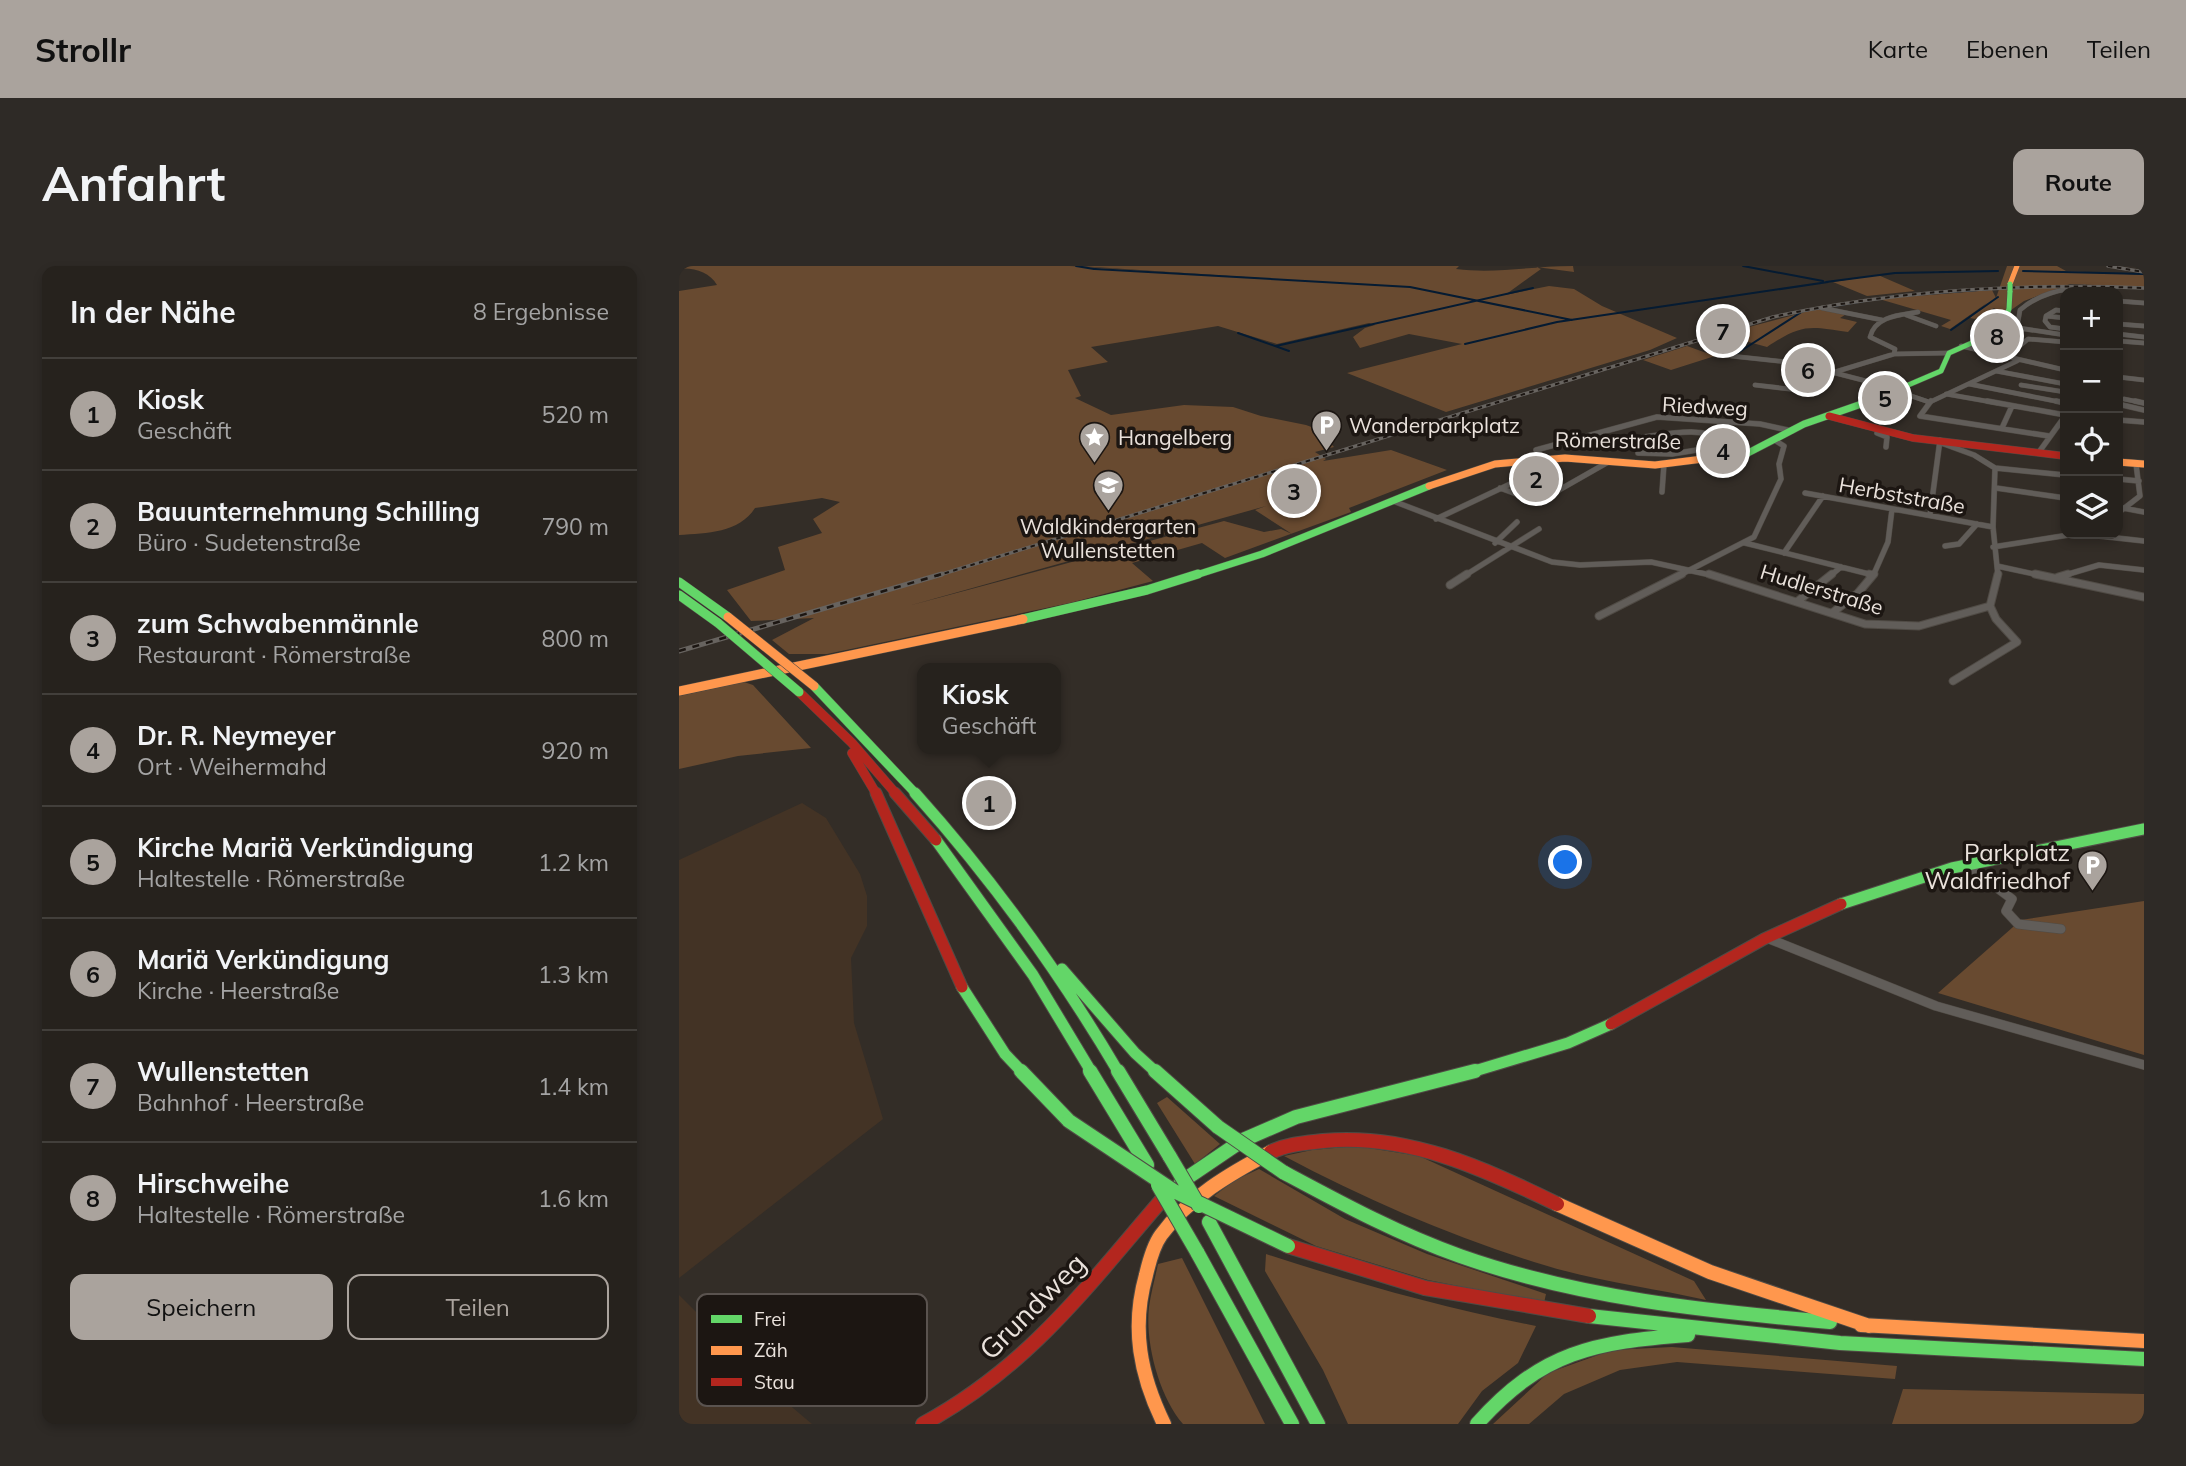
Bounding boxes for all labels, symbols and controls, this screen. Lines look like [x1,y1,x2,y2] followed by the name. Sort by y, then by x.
[35,29,131,70] text: Strollr
[1868,34,1928,64] text: Karte
[1966,34,2049,64] text: Ebenen
[2087,34,2151,64] text: Teilen
[2013,149,2144,215] button: Route
[42,152,225,213] text: Anfahrt
[2060,287,2123,539] map controls
[2060,287,2123,350] button: +
[70,293,236,331] text: In der Nähe
[473,297,609,326] text: 8 Ergebnisse
[1700,305,1746,357] pin: 7
[1974,310,2020,362] pin: 8
[1785,344,1831,396] pin: 6
[2060,350,2123,413] button: −
[1862,372,1908,424] pin: 5
[137,383,204,416] text: Kiosk
[1662,391,1748,421] street label: Riedweg
[86,400,100,429] text: 1
[541,400,609,429] text: 520 m
[1309,408,1343,452] parking icon: Wanderparkplatz
[1349,412,1520,438] place label: Wanderparkplatz
[2060,413,2123,476] button: locate
[137,416,232,445] text: Geschäft
[1078,420,1112,464] place icon: Hangelberg
[1118,424,1232,450] place label: Hangelberg
[1700,425,1746,477] pin: 4
[1555,426,1681,454] street label: Römerstraße
[1513,453,1559,505] pin: 2
[1271,465,1317,517] pin: 3
[1091,469,1125,513] school or university icon: Waldkindergarten Wullenstetten
[1837,471,1967,519] street label: Herbststraße
[2060,476,2123,539] button: layers
[137,495,480,528] text: Bauunternehmung Schilling
[86,512,100,541] text: 2
[541,512,609,541] text: 790 m
[1020,513,1196,563] place label: Waldkindergarten Wullenstetten
[137,528,361,557] text: Büro · Sudetenstraße
[1757,558,1887,620] street label: Hudlerstraße
[137,607,419,640] text: zum Schwabenmännle
[86,624,100,653] text: 3
[541,624,609,653] text: 800 m
[137,640,411,669] text: Restaurant · Römerstraße
[917,663,1061,754] popup
[942,678,1009,711] text: Kiosk
[942,711,1036,740] text: Geschäft
[137,719,335,752] text: Dr. R. Neymeyer
[86,736,100,765] text: 4
[541,736,609,765] text: 920 m
[137,752,327,781] text: Ort · Weihermahd
[966,777,1012,829] pin: 1
[137,831,474,864] text: Kirche Mariä Verkündigung
[1924,837,2071,895] place label: Parkplatz Waldfriedhof
[1548,845,1582,879] your location
[86,848,100,877] text: 5
[538,848,609,877] text: 1.2 km
[2076,849,2110,893] parking icon: Parkplatz Waldfriedhof
[137,864,405,893] text: Haltestelle · Römerstraße
[137,943,390,976] text: Mariä Verkündigung
[86,960,100,989] text: 6
[538,960,609,989] text: 1.3 km
[137,976,339,1005] text: Kirche · Heerstraße
[137,1055,309,1088] text: Wullenstetten
[86,1072,100,1101] text: 7
[538,1072,609,1101] text: 1.4 km
[137,1088,364,1117] text: Bahnhof · Heerstraße
[137,1167,289,1200] text: Hirschweihe
[86,1184,100,1213] text: 8
[538,1184,609,1213] text: 1.6 km
[137,1200,405,1229] text: Haltestelle · Römerstraße
[971,1245,1093,1367] street label: Grundweg
[70,1274,333,1340] button: Speichern
[347,1274,609,1340] button: Teilen
[697,1294,927,1406] legend
[754,1307,786,1331] text: Frei
[754,1338,788,1362] text: Zäh
[754,1370,795,1394] text: Stau

